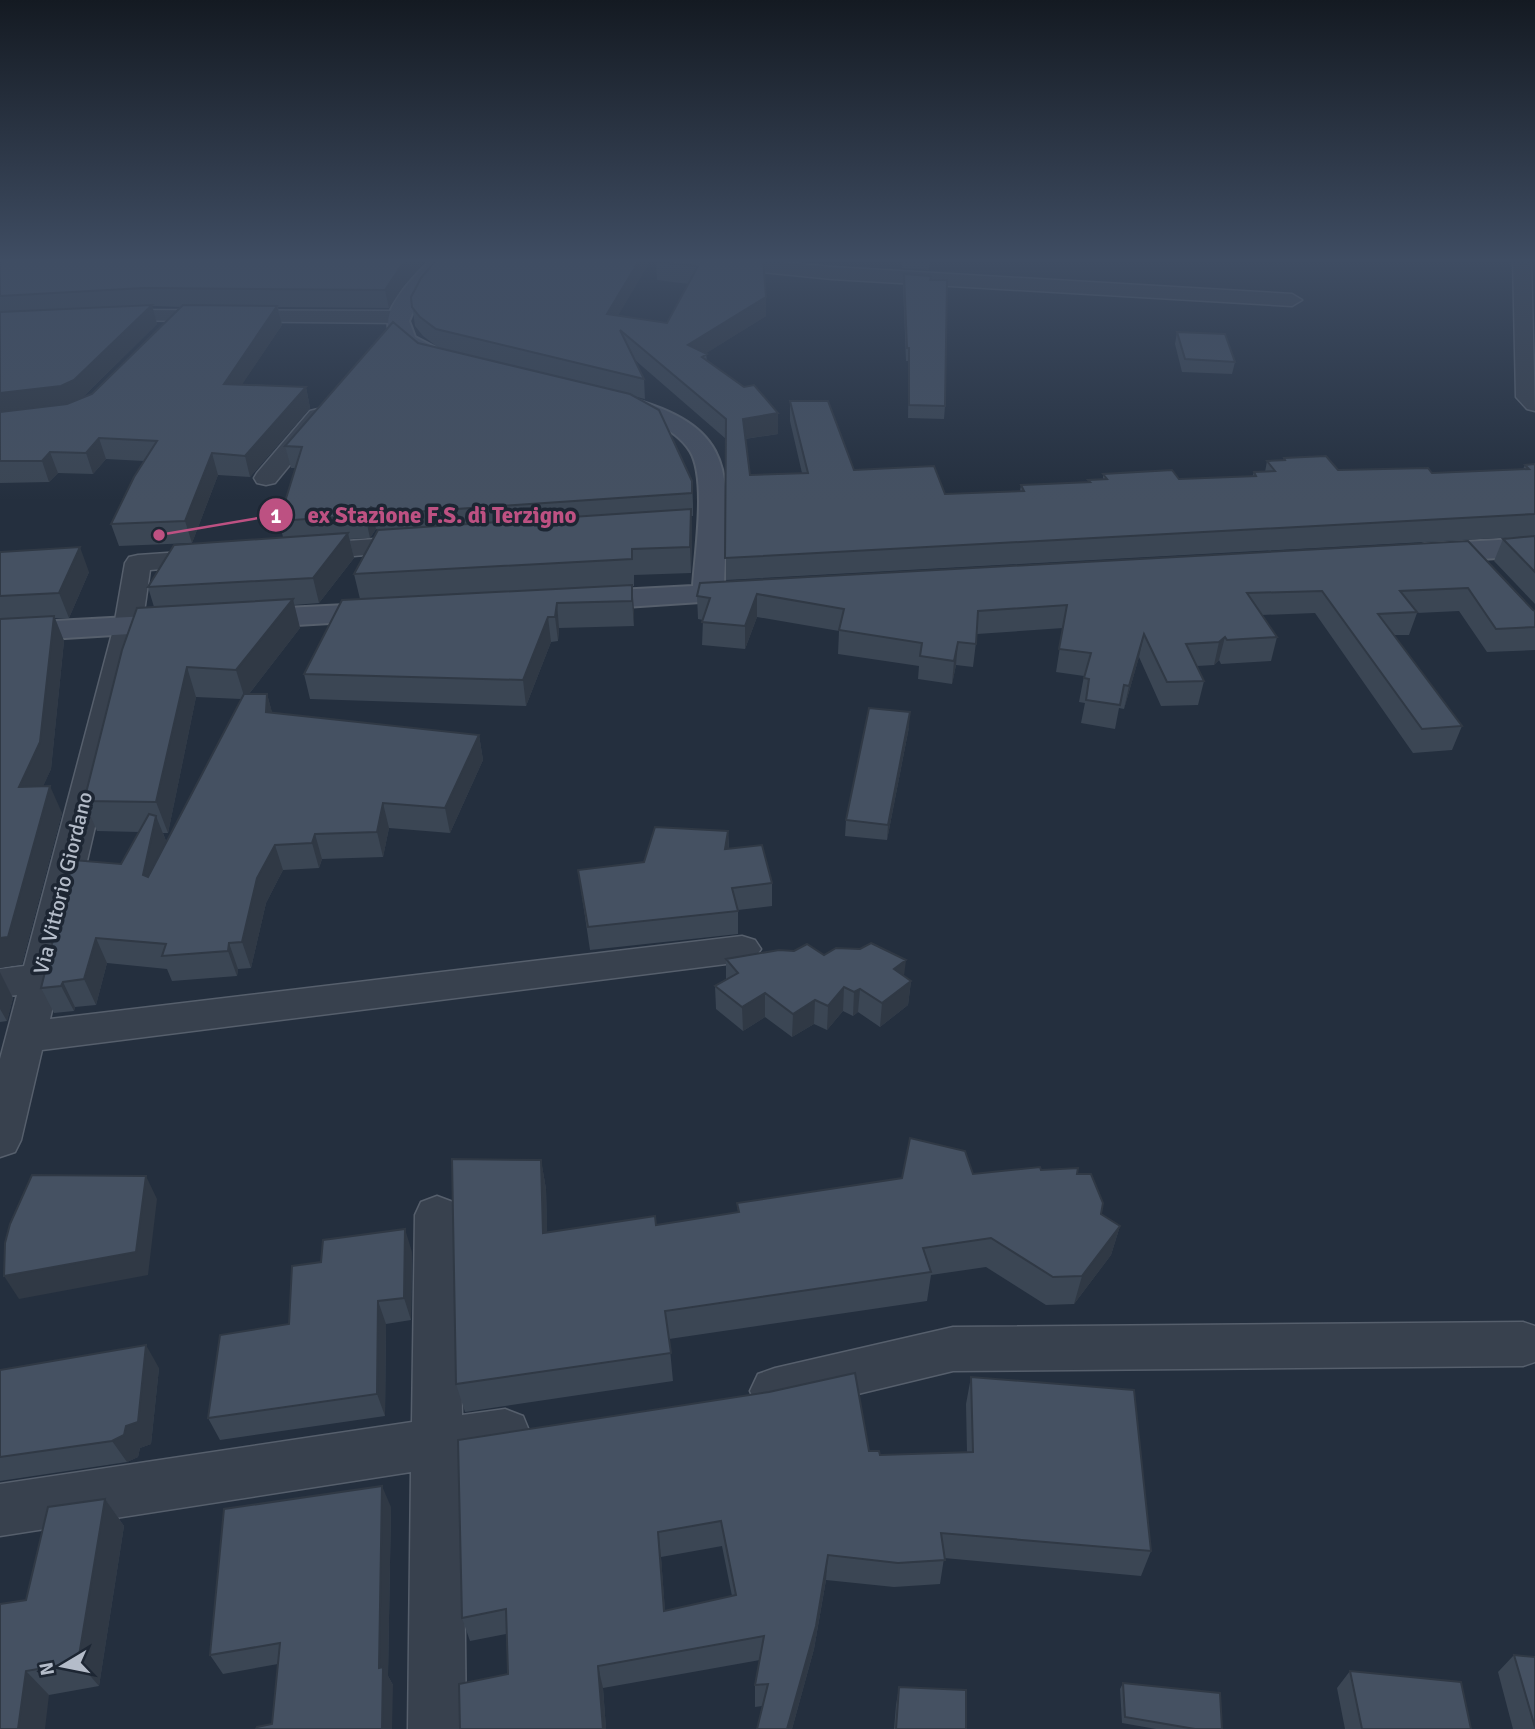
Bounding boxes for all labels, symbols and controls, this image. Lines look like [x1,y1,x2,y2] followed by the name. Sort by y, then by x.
[259,493,591,537] callout: ex Stazione F.S. di Terzigno
[307,501,577,530] text: ex Stazione F.S. di Terzigno
[270,503,282,529] text: 1
[28,789,98,977] street label: Via Vittorio Giordano
[28,1631,98,1701] north arrow
[34,1660,60,1677] text: N

